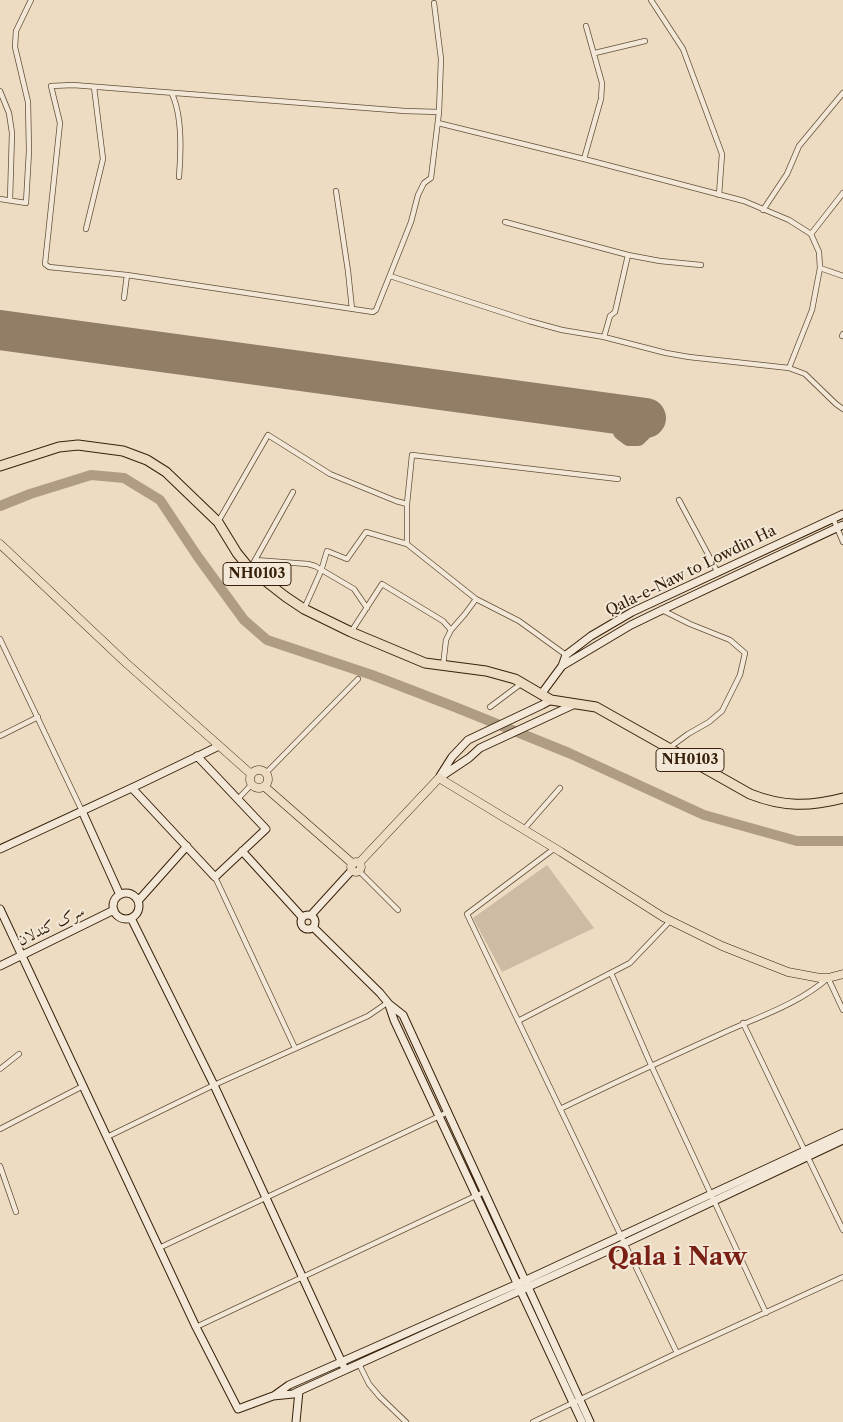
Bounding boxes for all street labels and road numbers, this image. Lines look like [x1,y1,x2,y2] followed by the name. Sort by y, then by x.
[603,522,779,620] street label: Qala-e-Naw to Lowdin Ha
[223,562,291,586] road number: NH0103
[656,748,724,772] road number: NH0103
[15,902,87,950] street label: سرک کندلان

